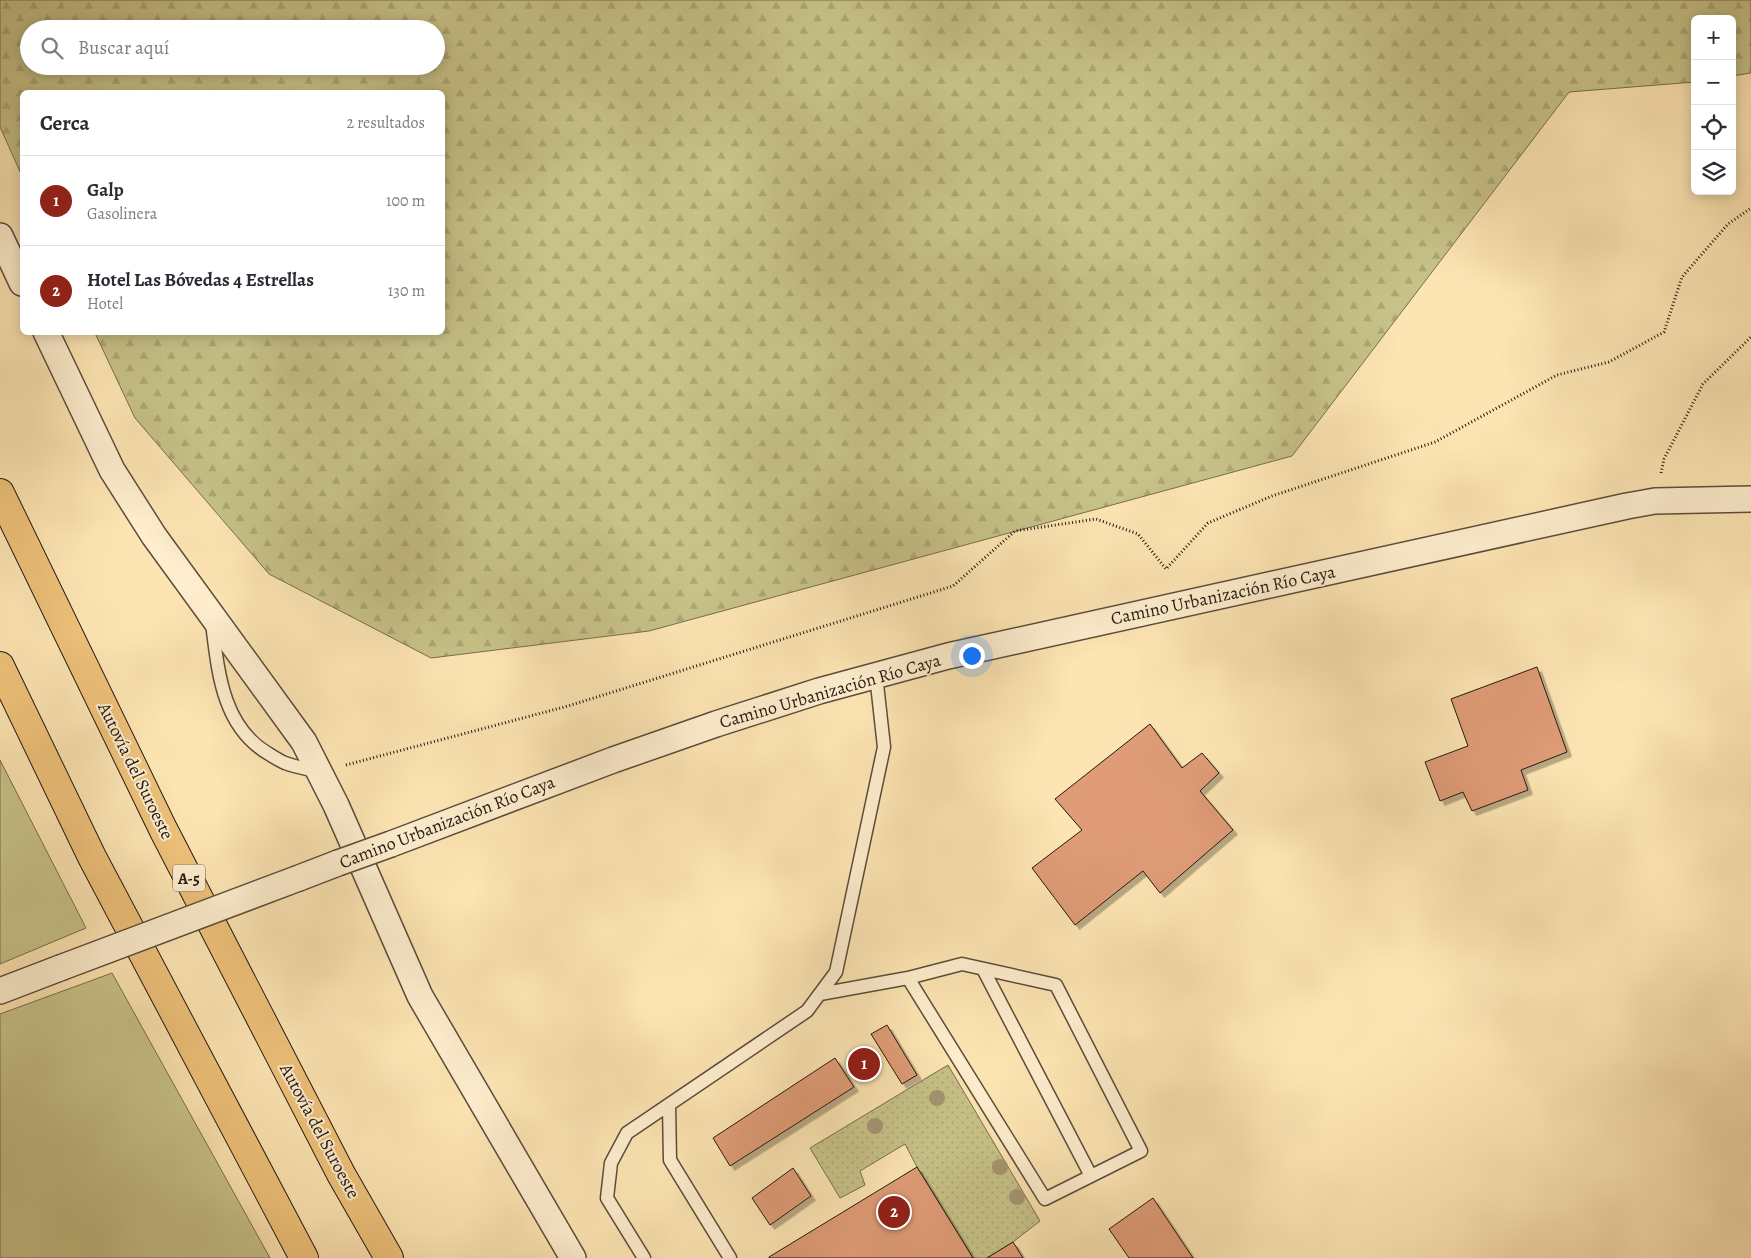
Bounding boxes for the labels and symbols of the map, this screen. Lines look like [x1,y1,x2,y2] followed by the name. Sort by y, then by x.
[1109,559,1338,631] street label: Camino Urbanización Río Caya
[959,643,985,669] your location
[717,648,944,734] street label: Camino Urbanización Río Caya
[92,698,180,843] street label: Autovía del Suroeste
[336,770,559,874] street label: Camino Urbanización Río Caya
[173,864,205,891] road number: A-5
[848,1045,880,1083] pin: 1
[274,1058,366,1203] street label: Autovía del Suroeste
[878,1193,910,1231] pin: 2

